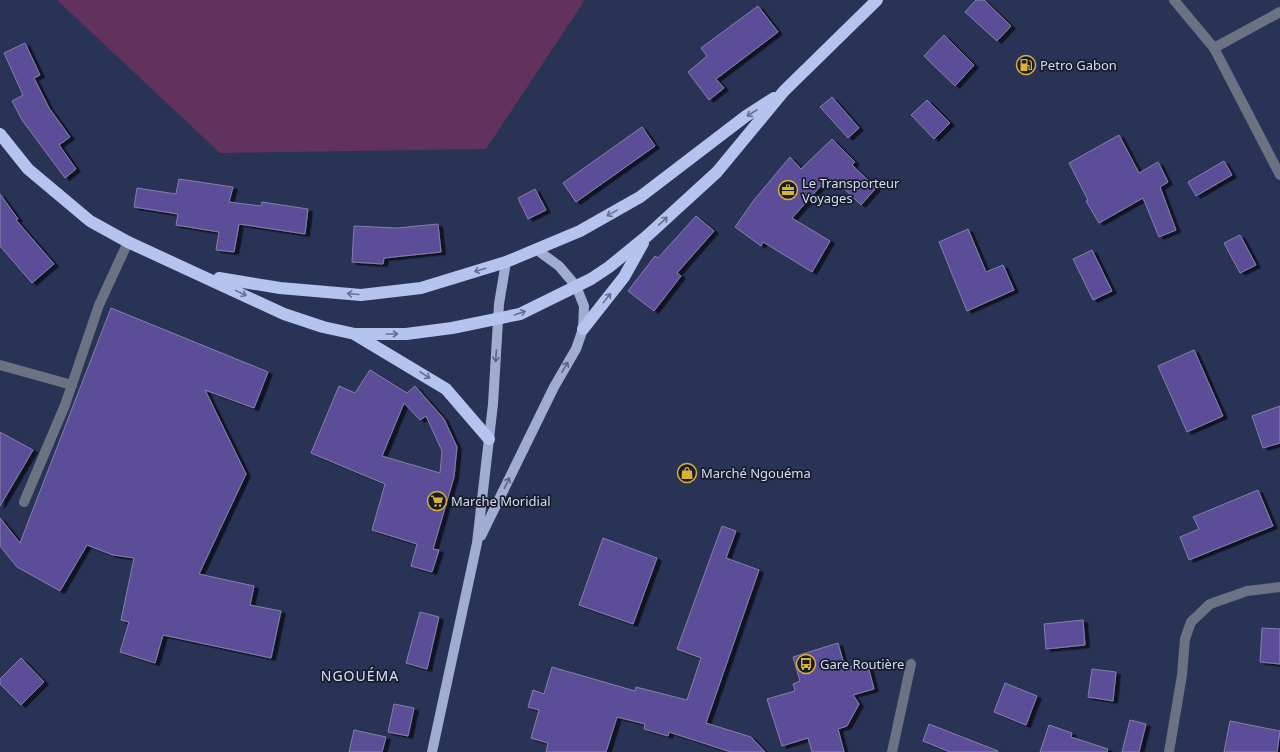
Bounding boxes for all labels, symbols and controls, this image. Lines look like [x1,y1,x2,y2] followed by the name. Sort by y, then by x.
[1015,54,1037,76] fuel station icon: Petro Gabon
[1040,56,1117,74] place label: Petro Gabon
[746,109,757,117] one-way arrow
[802,174,900,207] place label: Le Transporteur Voyages
[777,179,799,201] office icon: Le Transporteur Voyages
[606,209,618,217] one-way arrow
[658,217,668,226] one-way arrow
[474,267,487,274] one-way arrow
[235,290,247,297] one-way arrow
[347,291,360,298] one-way arrow
[603,293,611,304] one-way arrow
[513,309,525,317] one-way arrow
[385,330,398,338] one-way arrow
[492,349,499,362] one-way arrow
[562,361,570,373] one-way arrow
[419,371,430,379] one-way arrow
[676,462,698,484] shop icon: Marché Ngouéma
[701,464,811,482] place label: Marché Ngouéma
[504,477,511,489] one-way arrow
[426,490,448,512] supermarket icon: Marche Moridial
[451,492,551,510] place label: Marche Moridial
[795,653,817,675] bus stop icon: Gare Routière
[820,655,904,673] place label: Gare Routière
[321,666,399,685] district label: NGOUÉMA

